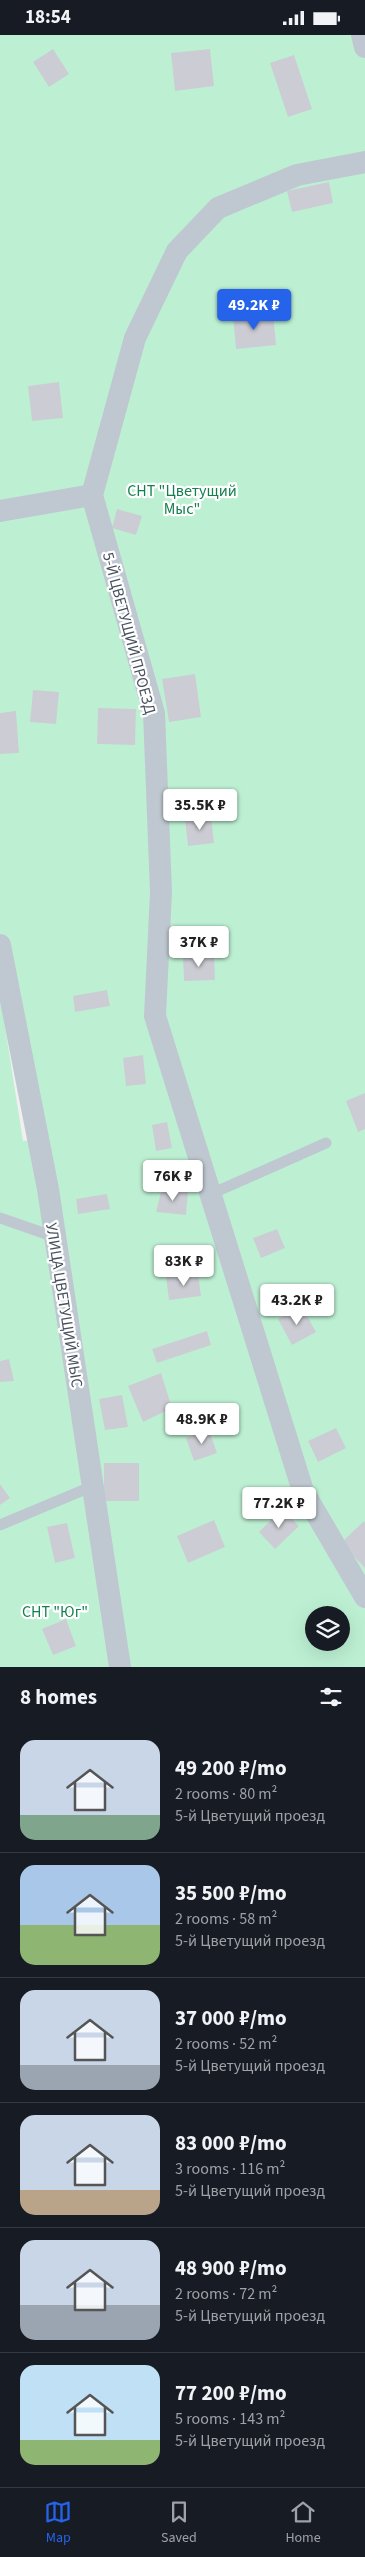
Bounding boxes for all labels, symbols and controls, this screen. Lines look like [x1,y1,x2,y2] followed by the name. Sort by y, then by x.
[25,4,71,31] text: 18:54
[208,289,300,331] pin: 49.2K ₽
[228,294,280,316] text: 49.2K ₽
[127,480,237,520] park label: СНТ "Цветущий Мыс"
[97,550,161,717] street label: 5-Й ЦВЕТУЩИЙ ПРОЕЗД
[154,789,246,831] pin: 35.5K ₽
[174,794,226,816] text: 35.5K ₽
[164,925,234,968] pin: 37K ₽
[180,931,218,953] text: 37K ₽
[138,1159,208,1202] pin: 76K ₽
[154,1165,192,1187] text: 76K ₽
[40,1221,88,1389] street label: УЛИЦА ЦВЕТУЩИЙ МЫС
[149,1245,219,1287] pin: 83K ₽
[165,1250,203,1272] text: 83K ₽
[251,1283,343,1326] pin: 43.2K ₽
[271,1289,323,1311] text: 43.2K ₽
[156,1403,248,1445] pin: 48.9K ₽
[176,1408,228,1430] text: 48.9K ₽
[233,1487,325,1529] pin: 77.2K ₽
[253,1492,305,1514] text: 77.2K ₽
[22,1601,88,1623] park label: СНТ "Юг"
[305,1606,350,1651] map controls
[305,1606,350,1651] button: layers
[20,1682,97,1712] text: 8 homes
[317,1683,345,1711] icon: filters
[175,1753,287,1783] text: 49 200 ₽/mo
[60,1760,120,1820] icon: home
[175,1783,277,1805] text: 2 rooms · 80 m²
[175,1805,325,1827] text: 5-й Цветущий проезд
[175,1878,287,1908] text: 35 500 ₽/mo
[60,1885,120,1945] icon: home
[175,1908,277,1930] text: 2 rooms · 58 m²
[175,1930,325,1952] text: 5-й Цветущий проезд
[175,2003,287,2033] text: 37 000 ₽/mo
[60,2010,120,2070] icon: home
[175,2033,277,2055] text: 2 rooms · 52 m²
[175,2055,325,2077] text: 5-й Цветущий проезд
[175,2128,287,2158] text: 83 000 ₽/mo
[60,2135,120,2195] icon: home
[175,2158,285,2180] text: 3 rooms · 116 m²
[175,2180,325,2202] text: 5-й Цветущий проезд
[175,2253,287,2283] text: 48 900 ₽/mo
[60,2260,120,2320] icon: home
[175,2283,277,2305] text: 2 rooms · 72 m²
[175,2305,325,2327] text: 5-й Цветущий проезд
[175,2378,287,2408] text: 77 200 ₽/mo
[60,2385,120,2445] icon: home
[175,2408,285,2430] text: 5 rooms · 143 m²
[175,2430,325,2452] text: 5-й Цветущий проезд
[44,2498,72,2548] tab: Map
[161,2498,197,2548] tab: Saved
[285,2498,321,2548] tab: Home

